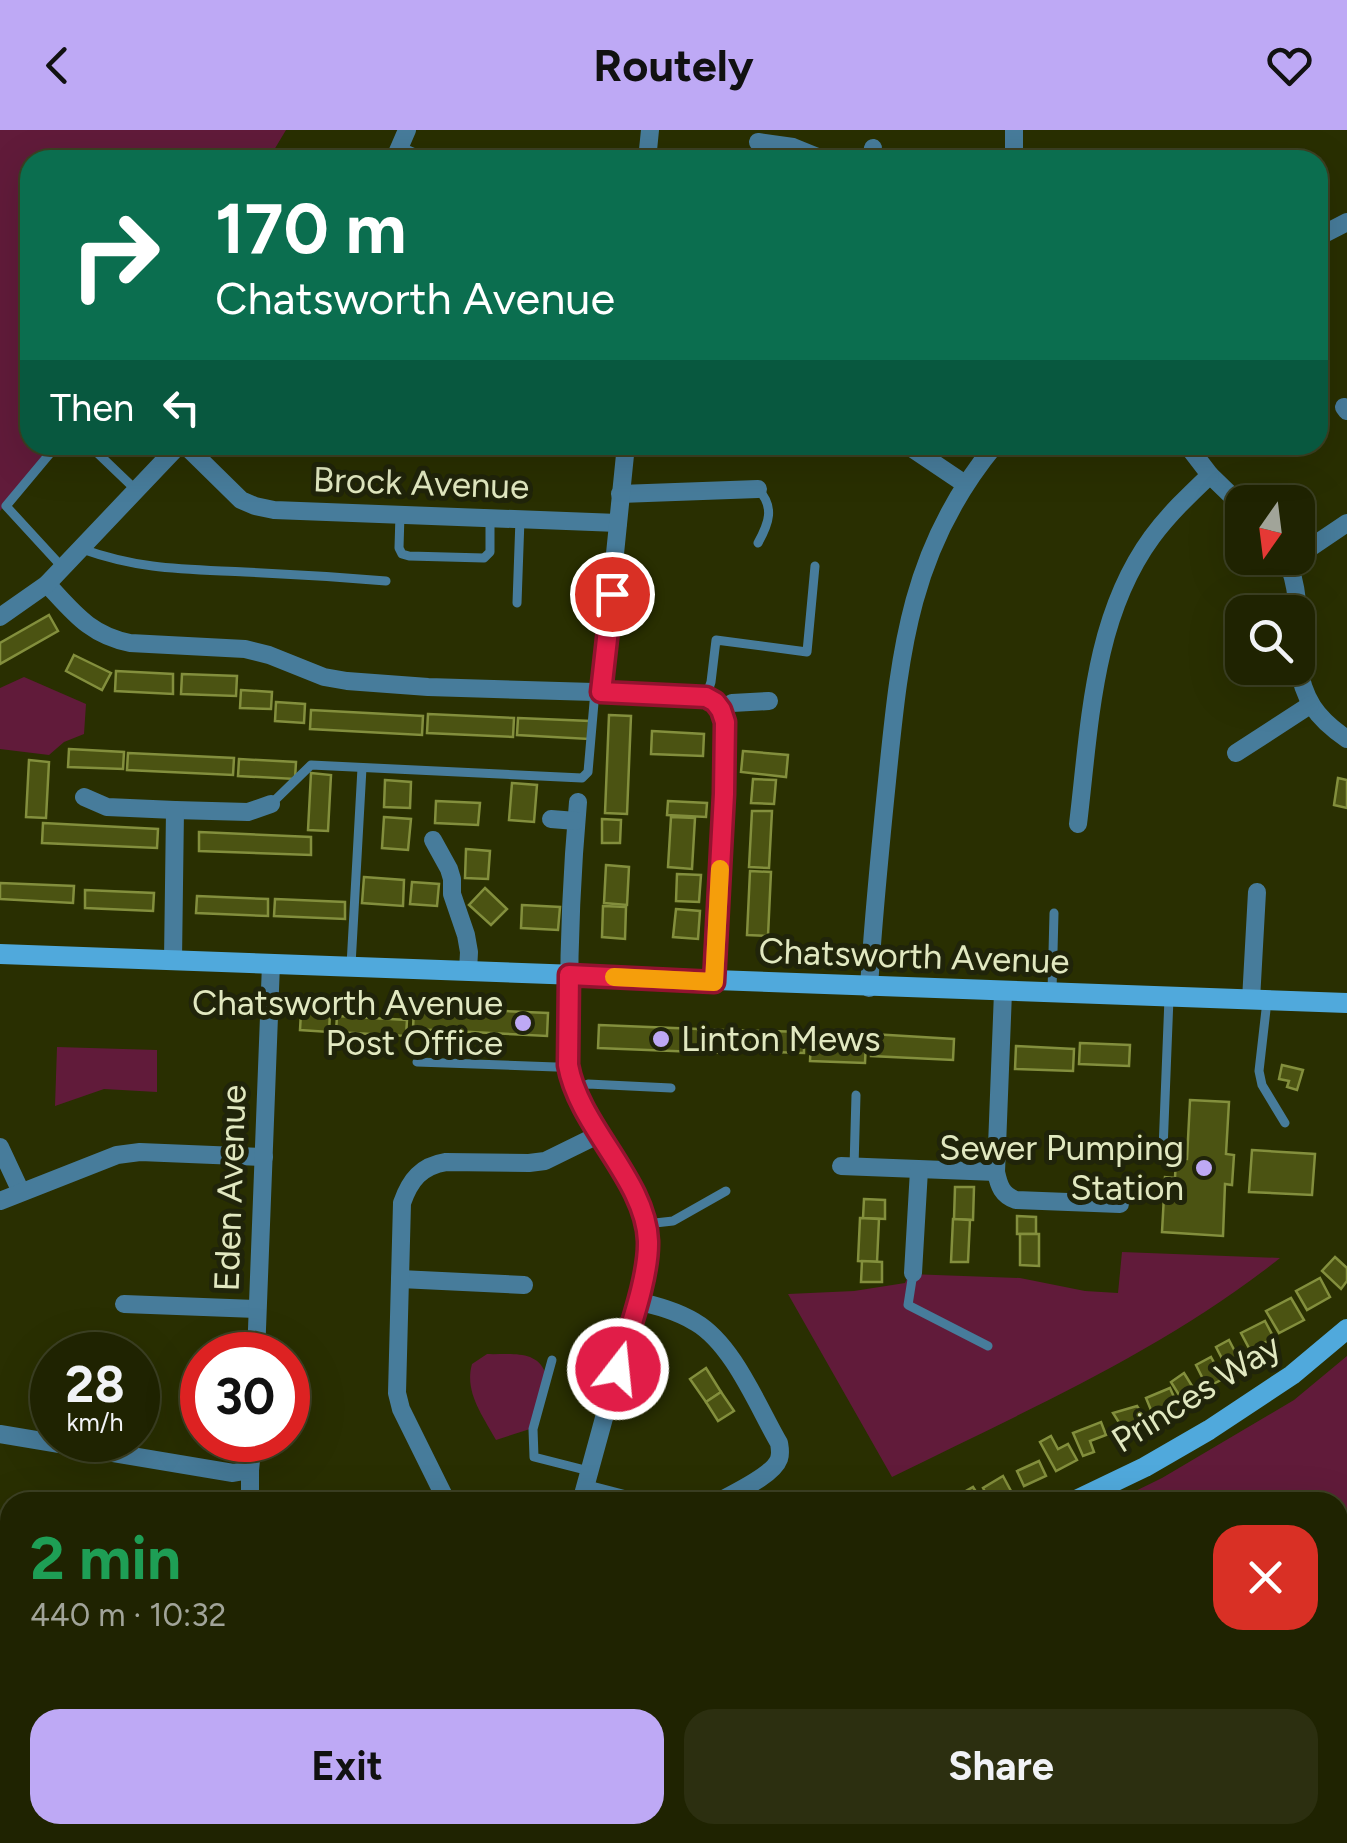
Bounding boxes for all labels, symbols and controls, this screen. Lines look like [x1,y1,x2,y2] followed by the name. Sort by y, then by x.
[30,38,85,93] icon: back
[593,38,754,92] text: Routely
[1262,38,1317,93] icon: heart
[215,186,407,271] text: 170 m
[50,190,180,320] icon: right
[215,271,615,325] text: Chatsworth Avenue
[154,380,209,435] icon: left
[50,385,134,431] text: Then
[312,458,530,508] street label: Brock Avenue
[1225,485,1315,575] north arrow
[1225,485,1315,685] map controls
[570,552,655,637] pin
[585,567,640,622] icon: arrive
[1225,595,1315,685] button: search
[758,930,1070,982] street label: Chatsworth Avenue
[192,982,503,1064] place label: Chatsworth Avenue Post Office
[512,1012,534,1034] marker: Chatsworth Avenue Post Office
[681,1018,880,1060] place label: Linton Mews
[650,1028,672,1050] marker: Linton Mews
[205,1084,255,1292] street label: Eden Avenue
[939,1127,1184,1209] place label: Sewer Pumping Station
[1193,1157,1215,1179] marker: Sewer Pumping Station
[566,1317,670,1421] position arrow
[1104,1324,1289,1461] street label: Princes Way
[180,1332,310,1462] speed limit sign: 30
[65,1354,125,1415] text: 28
[66,1407,124,1437] text: km/h
[30,1522,181,1594] text: 2 min
[1213,1525,1318,1630] button: close
[30,1596,226,1634] text: 440 m · 10:32
[30,1709,664,1824] button: Exit
[684,1709,1318,1824] button: Share

